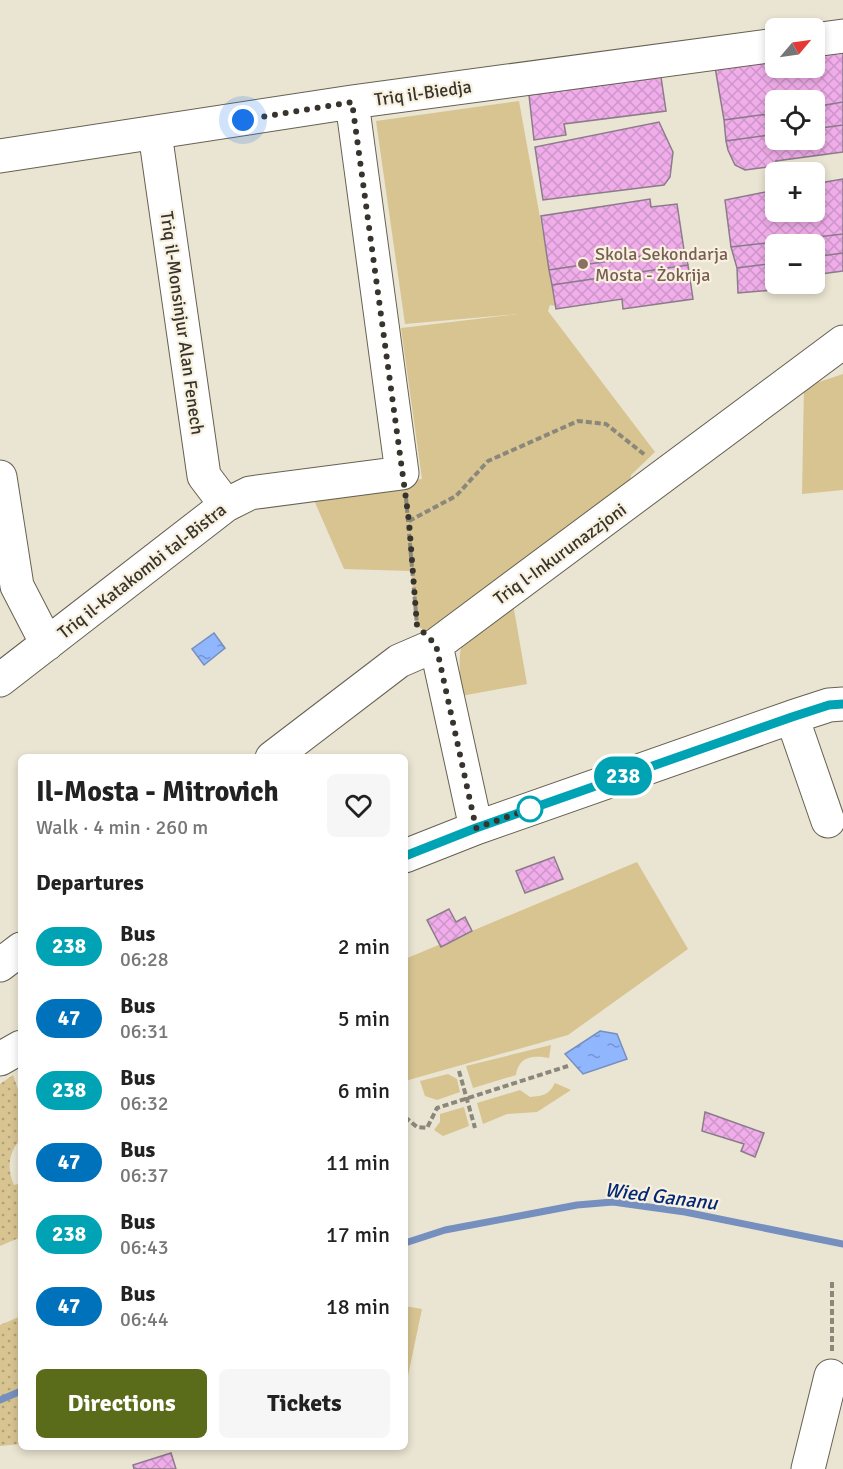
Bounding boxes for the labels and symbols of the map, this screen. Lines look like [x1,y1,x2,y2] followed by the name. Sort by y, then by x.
[765,18,825,78] north arrow
[373,75,473,111] street label: Triq il-Biedja
[228,105,258,135] your location
[155,210,209,436] street label: Triq il-Monsinjur Alan Fenech
[595,243,728,286] place label: Skola Sekondarja Mosta - Żokrija
[576,257,590,271] marker: Skola Sekondarja Mosta - Żokrija
[53,498,231,644] street label: Triq il-Katakombi tal-Bistra
[489,498,631,610] street label: Triq l-Inkurunazzjoni
[588,756,658,796] line badge: 238
[517,796,543,822] unlabelled marker
[603,1177,720,1216] water label: Wied Gananu

